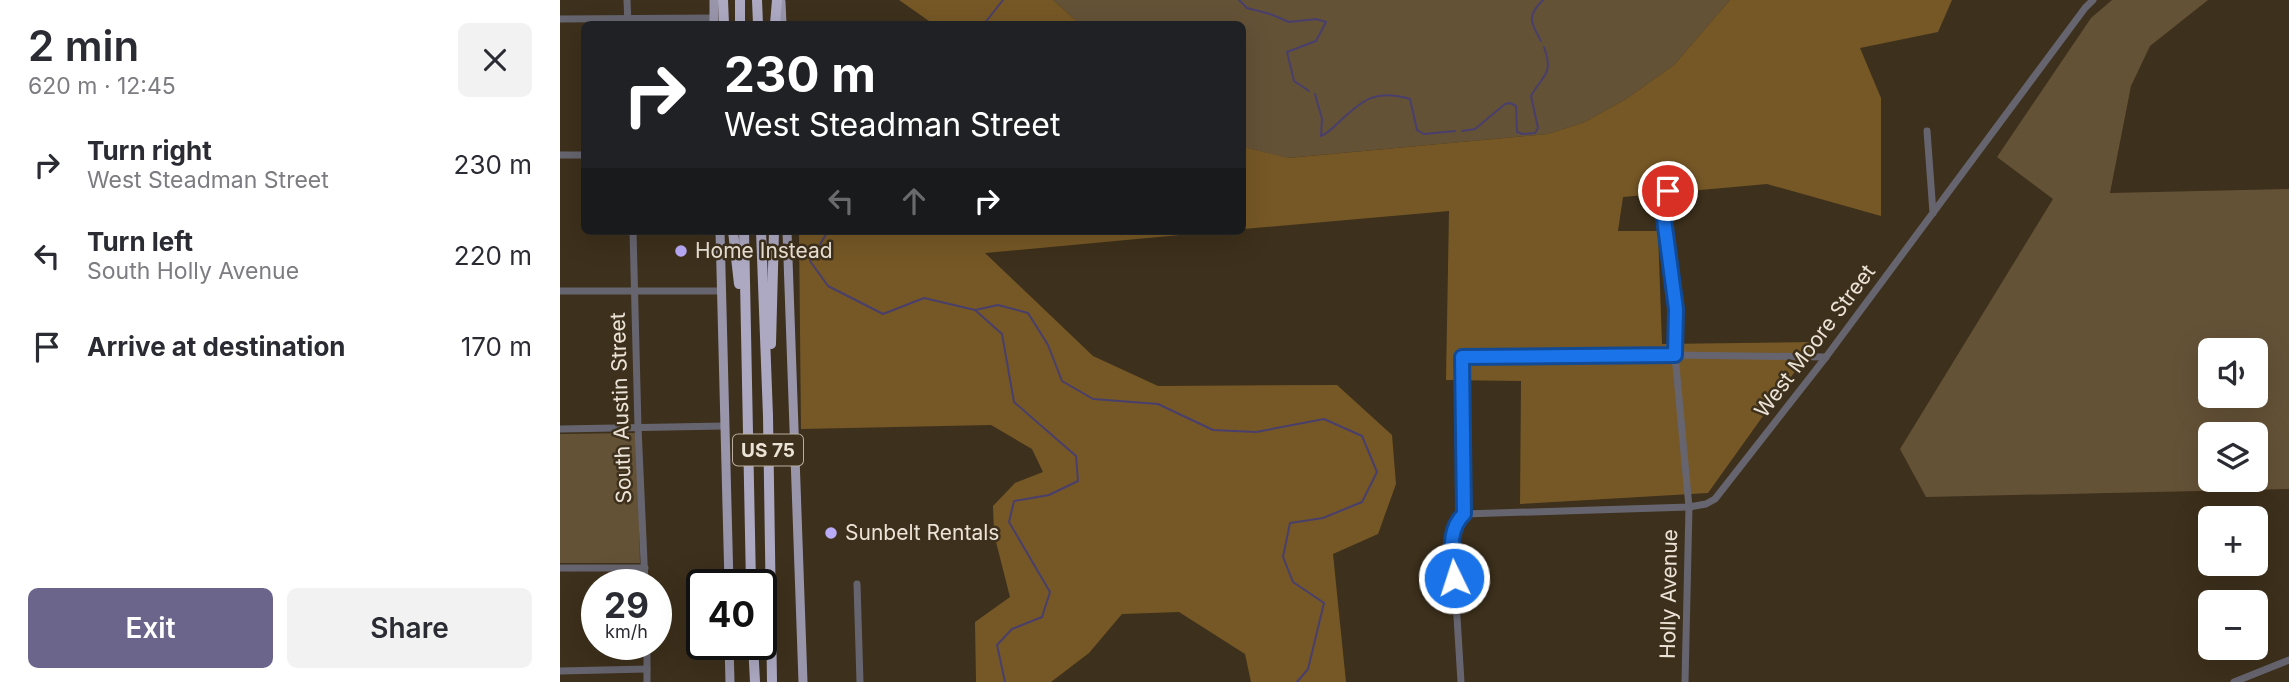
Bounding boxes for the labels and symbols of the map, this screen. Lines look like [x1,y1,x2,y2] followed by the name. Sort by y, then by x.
[1638,161,1698,221] pin
[695,238,833,263] place label: Home Instead
[673,243,689,259] marker: Home Instead
[1749,259,1880,422] street label: West Moore Street
[605,312,636,504] street label: South Austin Street
[733,435,803,466] road number: US 75
[845,520,999,545] place label: Sunbelt Rentals
[823,525,839,541] marker: Sunbelt Rentals
[1655,529,1682,659] street label: Holly Avenue
[1417,541,1491,615] position arrow
[686,569,777,660] speed limit sign: 40

